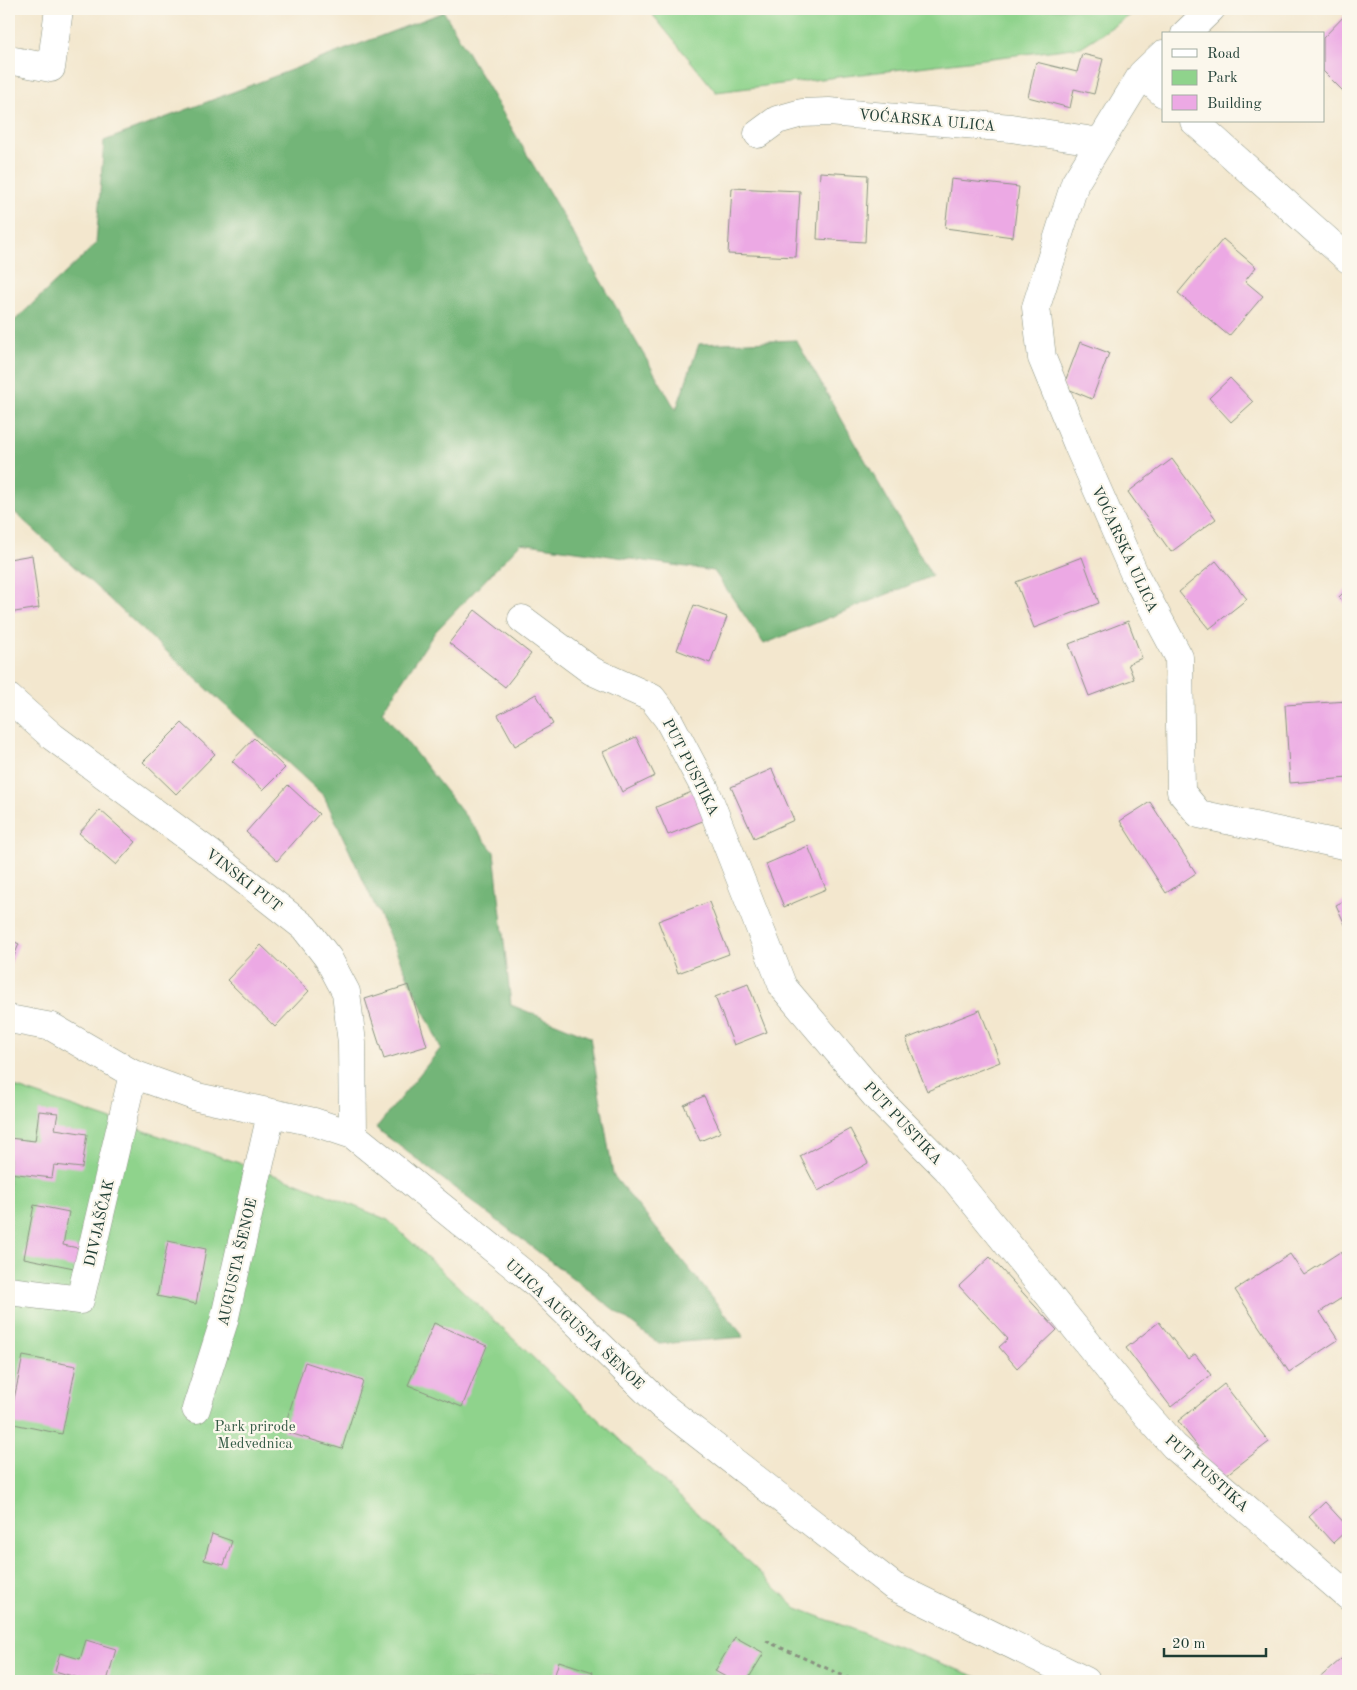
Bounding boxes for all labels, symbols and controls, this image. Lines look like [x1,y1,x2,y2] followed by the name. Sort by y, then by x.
[1162,32,1324,122] legend
[1207,47,1241,62] text: Road
[1207,71,1238,86] text: Park
[1207,97,1262,112] text: Building
[858,104,997,135] street label: VOĆARSKA ULICA
[1088,483,1163,616] street label: VOĆARSKA ULICA
[659,717,721,819] street label: PUT PUSTIKA
[202,847,284,915] street label: VINSKI PUT
[860,1080,944,1169] street label: PUT PUSTIKA
[80,1178,118,1268] street label: DIVJAŠČAK
[214,1196,260,1328] street label: AUGUSTA ŠENOE
[502,1255,648,1393] street label: ULICA AUGUSTA ŠENOE
[214,1420,296,1452] park label: Park prirode Medvednica
[1161,1433,1251,1516] street label: PUT PUSTIKA
[1164,1625,1267,1657] scale bar
[1172,1637,1206,1652] text: 20 m

